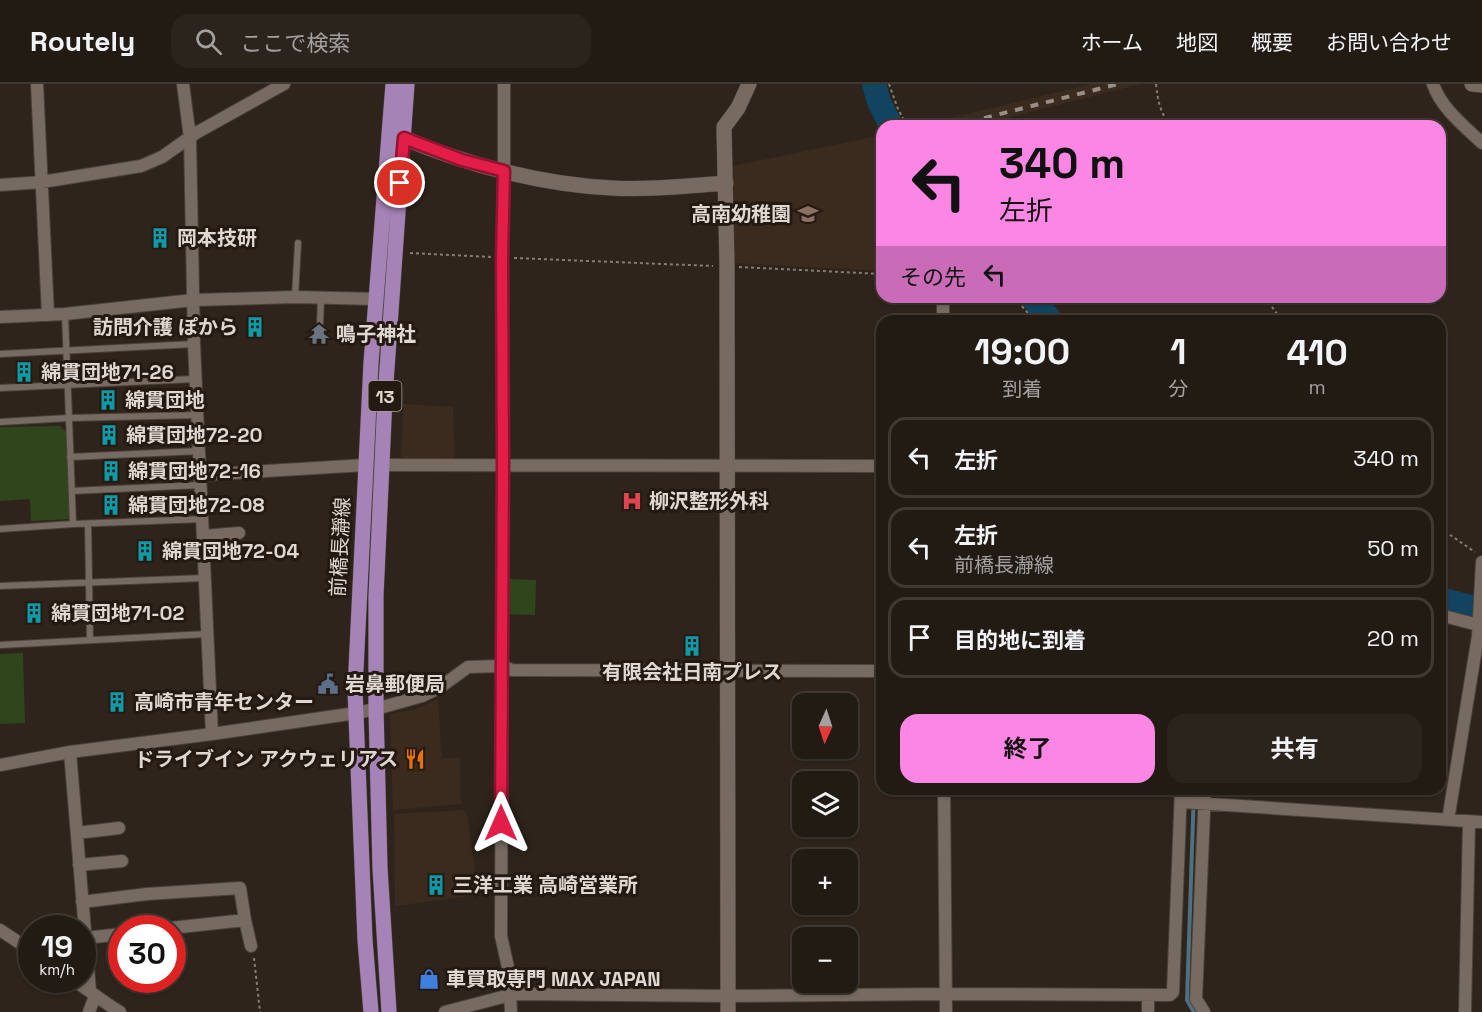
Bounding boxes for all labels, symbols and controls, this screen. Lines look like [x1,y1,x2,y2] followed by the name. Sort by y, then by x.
[171,14,591,68] search box
[30,23,135,59] text: Routely
[192,25,225,58] icon: search
[240,29,350,57] text: ここで検索
[1081,29,1143,56] text: ホーム
[1176,29,1218,56] text: 地図
[1251,29,1293,56] text: 概要
[1326,29,1452,56] text: お問い合わせ
[999,137,1125,190] text: 340 m
[900,144,978,222] icon: left
[374,157,425,208] pin
[383,166,416,199] icon: arrive
[999,193,1053,228] text: 左折
[691,201,791,227] place label: 高南幼稚園
[796,202,820,226] school or university icon: 高南幼稚園
[177,225,257,251] place label: 岡本技研
[148,226,172,250] building icon: 岡本技研
[978,258,1011,291] icon: left
[900,263,966,291] text: その先
[93,314,238,340] place label: 訪問介護 ぽから
[243,315,267,339] building icon: 訪問介護 ぽから
[336,321,416,347] place label: 鳴子神社
[307,322,331,346] temple icon: 鳴子神社
[974,329,1070,375] text: 19:00
[1170,329,1187,375] text: 1
[1287,330,1348,376] text: 410
[41,359,174,385] place label: 綿貫団地71-26
[12,360,36,384] building icon: 綿貫団地71-26
[1309,374,1326,400] text: m
[1002,376,1042,402] text: 到着
[1168,376,1188,402] text: 分
[368,381,402,411] road number: 13
[125,387,205,413] place label: 綿貫団地
[96,388,120,412] building icon: 綿貫団地
[126,422,262,448] place label: 綿貫団地72-20
[97,423,121,447] building icon: 綿貫団地72-20
[903,441,936,474] icon: left
[1353,444,1419,472] text: 340 m
[954,446,998,474] text: 左折
[128,458,261,484] place label: 綿貫団地72-16
[99,459,123,483] building icon: 綿貫団地72-16
[649,488,769,514] place label: 柳沢整形外科
[620,489,644,513] hospital icon: 柳沢整形外科
[128,492,264,518] place label: 綿貫団地72-08
[99,493,123,517] building icon: 綿貫団地72-08
[324,496,356,598] street label: 前橋長瀞線
[954,521,998,549] text: 左折
[903,531,936,564] icon: left
[1367,534,1419,562] text: 50 m
[162,538,299,564] place label: 綿貫団地72-04
[133,539,157,563] building icon: 綿貫団地72-04
[954,552,1054,578] text: 前橋長瀞線
[51,600,185,626] place label: 綿貫団地71-02
[22,601,46,625] building icon: 綿貫団地71-02
[903,621,936,654] icon: arrive
[1367,624,1419,652] text: 20 m
[954,626,1086,654] text: 目的地に到着
[680,634,704,658] building icon: 有限会社日南プレス
[602,659,782,685] place label: 有限会社日南プレス
[345,671,445,697] place label: 岩鼻郵便局
[316,672,340,696] public building icon: 岩鼻郵便局
[134,689,314,715] place label: 高崎市青年センター
[105,690,129,714] building icon: 高崎市青年センター
[792,693,858,759] north arrow
[792,693,858,993] map controls
[900,714,1155,783] button: 終了
[1167,714,1422,783] button: 共有
[134,746,398,772] place label: ドライブイン アクウェリアス
[403,747,427,771] restaurant icon: ドライブイン アクウェリアス
[792,771,858,837] button: layers
[469,791,533,855] position arrow
[792,849,858,915] button: +
[453,872,638,898] place label: 三洋工業 高崎営業所
[424,873,448,897] building icon: 三洋工業 高崎営業所
[108,915,186,993] speed limit sign: 30
[41,927,73,966] text: 19
[792,927,858,993] button: −
[39,960,75,979] text: km/h
[446,966,661,992] place label: 車買取専門 MAX JAPAN
[417,967,441,991] shop icon: 車買取専門 MAX JAPAN

